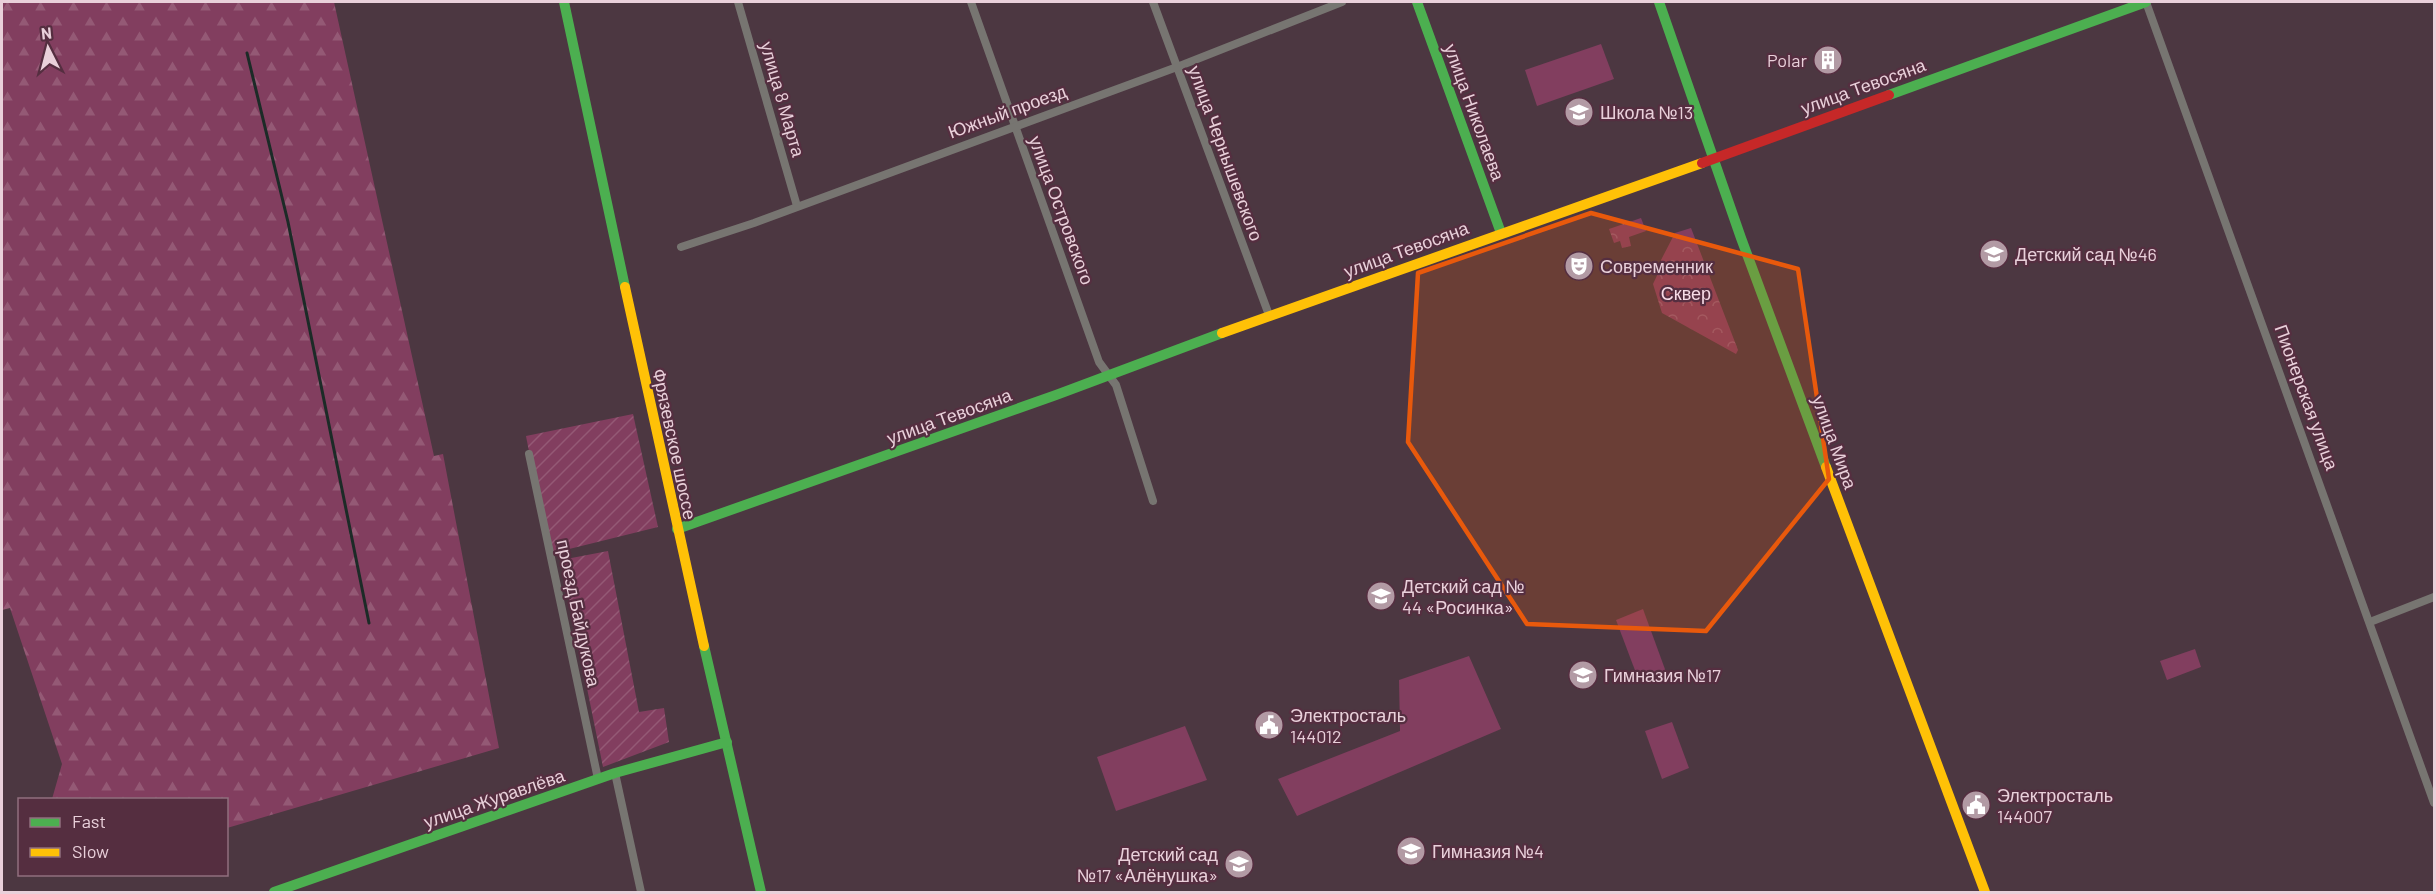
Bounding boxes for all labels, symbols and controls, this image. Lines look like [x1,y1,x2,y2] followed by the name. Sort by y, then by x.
[18,18,78,78] north arrow
[40,23,53,43] text: N
[756,39,810,160] street label: улица 8 Марта
[1440,41,1510,184] street label: улица Николаева
[1812,44,1844,76] building icon: Polar
[1767,49,1807,71] place label: Polar
[1798,53,1929,119] street label: улица Тевосяна
[1184,62,1268,244] street label: улица Чернышевского
[945,79,1070,143] street label: Южный проезд
[1563,96,1595,128] school or university icon: Школа №13
[1600,101,1693,123] place label: Школа №13
[1025,132,1099,288] street label: улица Островского
[1341,216,1472,282] street label: улица Тевосяна
[1978,238,2010,270] school or university icon: Детский сад №46
[2015,243,2157,265] place label: Детский сад №46
[1563,250,1595,282] theatre icon: Современник
[1600,255,1713,277] place label: Современник
[1661,282,1711,304] park label: Сквер
[2270,321,2344,474] street label: Пионерская улица
[648,366,702,522] street label: Фрязевское шоссе
[884,383,1015,449] street label: улица Тевосяна
[1808,392,1862,493] street label: улица Мира
[553,537,606,690] street label: проезд Байдукова
[1402,575,1525,618] place label: Детский сад № 44 «Росинка»
[1365,580,1397,612] school or university icon: Детский сад № 44 «Росинка»
[1567,659,1599,691] school or university icon: Гимназия №17
[1604,664,1721,686] place label: Гимназия №17
[1290,704,1406,747] place label: Электросталь 144012
[1253,709,1285,741] public building icon: Электросталь 144012
[421,763,568,832] street label: улица Журавлёва
[1997,784,2113,827] place label: Электросталь 144007
[1960,789,1992,821] public building icon: Электросталь 144007
[18,798,228,876] legend
[72,810,106,832] text: Fast
[1395,835,1427,867] school or university icon: Гимназия №4
[72,840,109,862] text: Slow
[1432,840,1544,862] place label: Гимназия №4
[1077,843,1218,886] place label: Детский сад №17 «Алёнушка»
[1223,848,1255,880] school or university icon: Детский сад №17 «Алёнушка»

